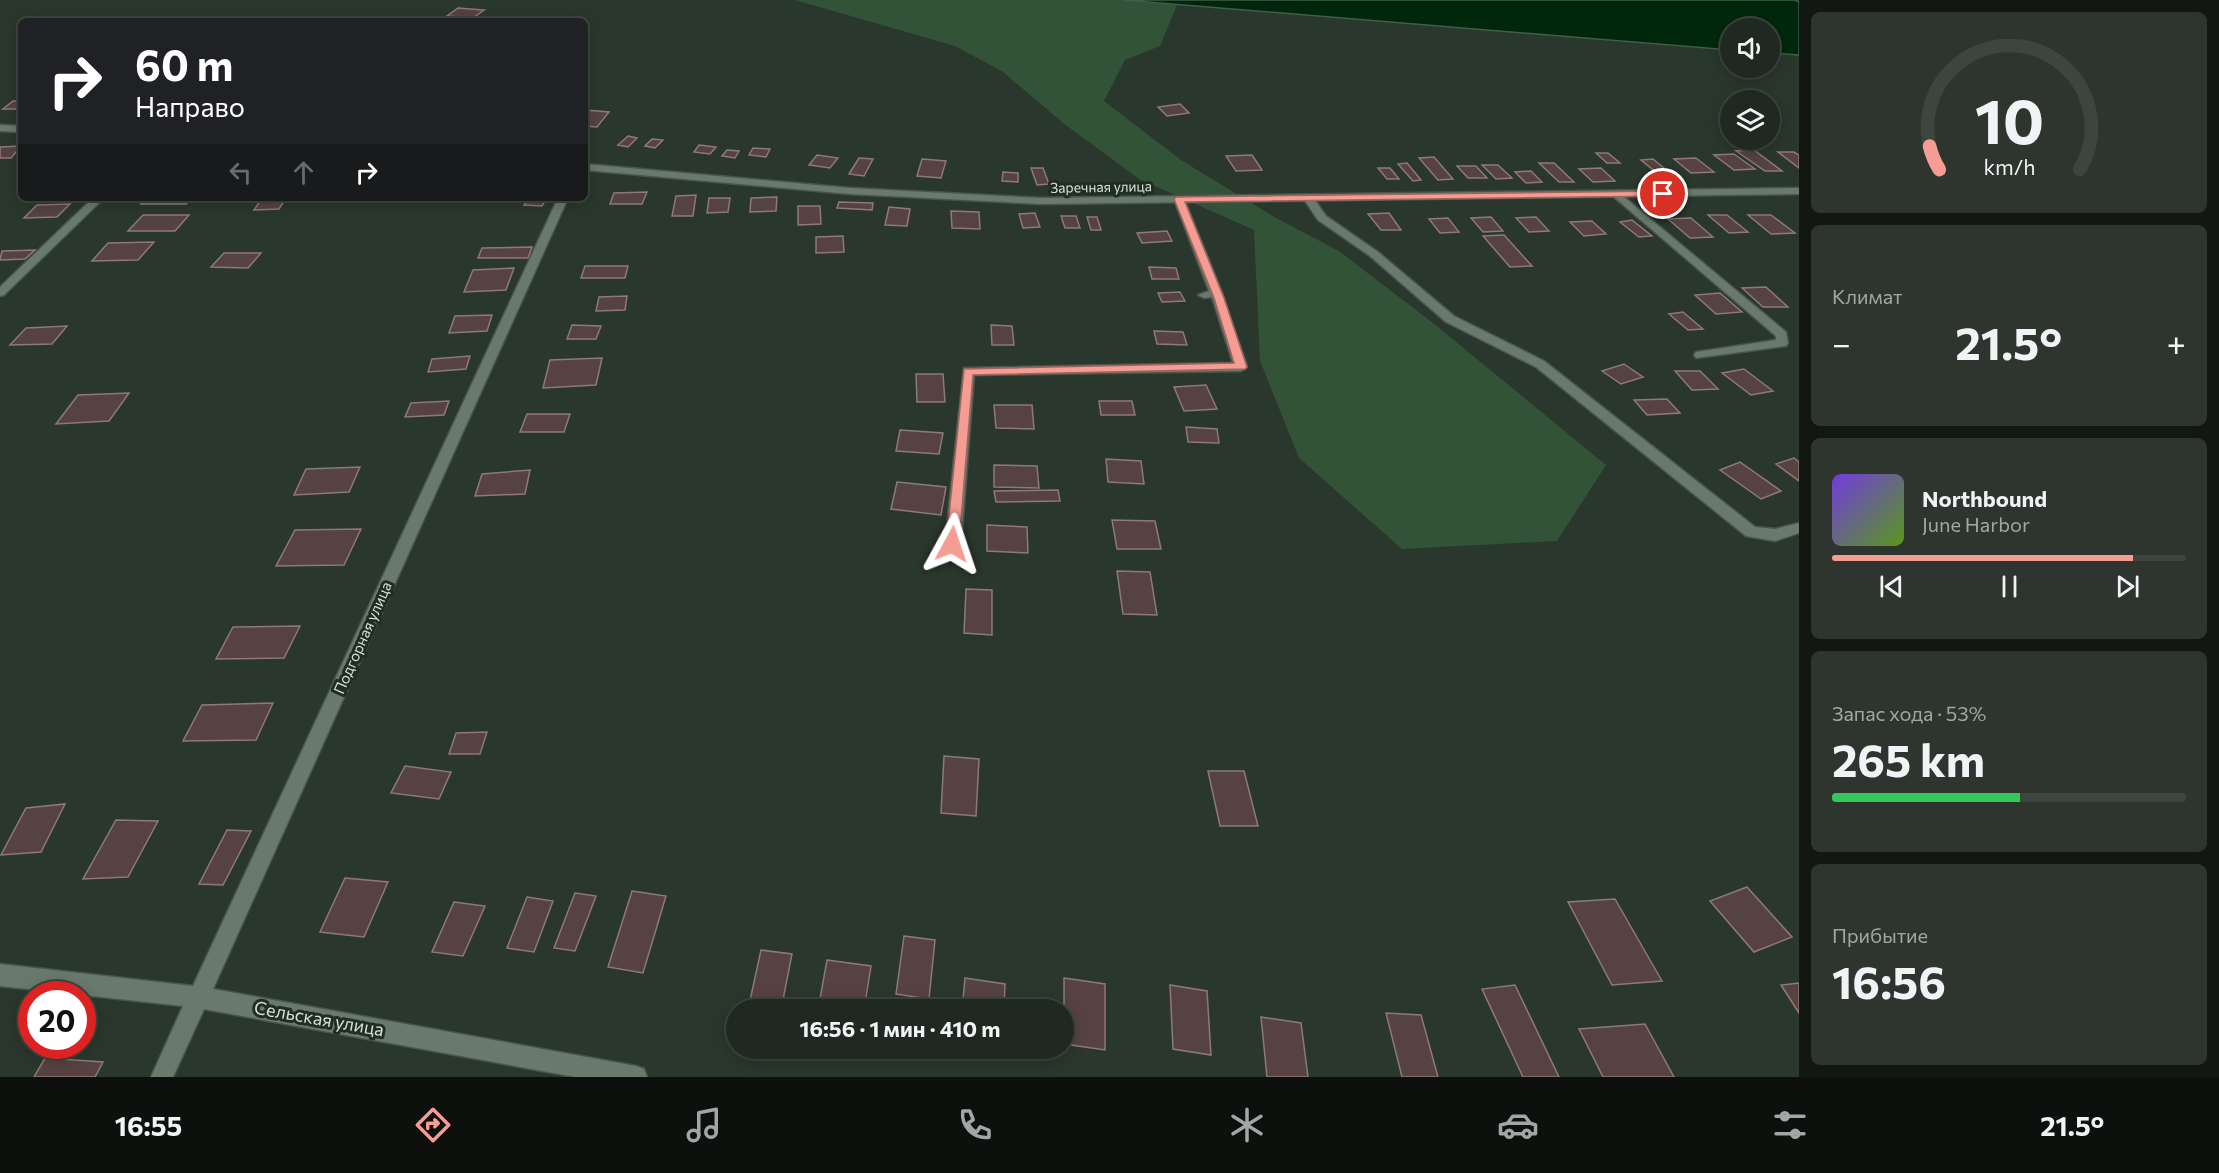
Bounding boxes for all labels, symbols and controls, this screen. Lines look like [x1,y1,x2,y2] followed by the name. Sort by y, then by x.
[1720,18,1780,150] map controls
[1720,18,1780,78] button: sound
[135,38,234,90] text: 60 m
[36,42,114,120] icon: right
[1974,81,2044,157] text: 10
[135,90,245,123] text: Направо
[1720,90,1780,150] button: layers
[1983,153,2035,179] text: km/h
[224,156,257,189] icon: left
[287,156,320,189] icon: ahead
[350,156,383,189] icon: right
[1637,168,1688,219] pin
[1050,177,1152,196] street label: Заречная улица
[1646,177,1679,210] icon: arrive
[1832,284,1902,308] text: Климат
[1955,314,2062,369] text: 21.5°
[1832,322,1851,363] text: −
[2167,322,2186,363] text: +
[1922,485,2047,512] text: Northbound
[920,512,984,576] position arrow
[1922,512,2030,536] text: June Harbor
[1875,570,1908,603] icon: previous
[1993,570,2026,603] icon: pause
[2111,570,2144,603] icon: next
[329,579,395,697] street label: Подгорная улица
[1832,701,1986,725] text: Запас хода · 53%
[1832,731,1985,786] text: 265 km
[1832,923,1928,947] text: Прибытие
[1832,953,1946,1008] text: 16:56
[18,981,96,1059] speed limit sign: 20
[253,996,386,1040] street label: Сельская улица
[799,1015,1001,1042] text: 16:56 · 1 мин · 410 m
[412,1104,454,1146] icon: directions
[683,1104,725,1146] icon: music
[954,1104,996,1146] icon: phone
[1226,1104,1268,1146] icon: climate
[1497,1104,1539,1146] icon: car
[1769,1104,1811,1146] icon: filters
[115,1109,182,1142] text: 16:55
[2040,1109,2104,1142] text: 21.5°

